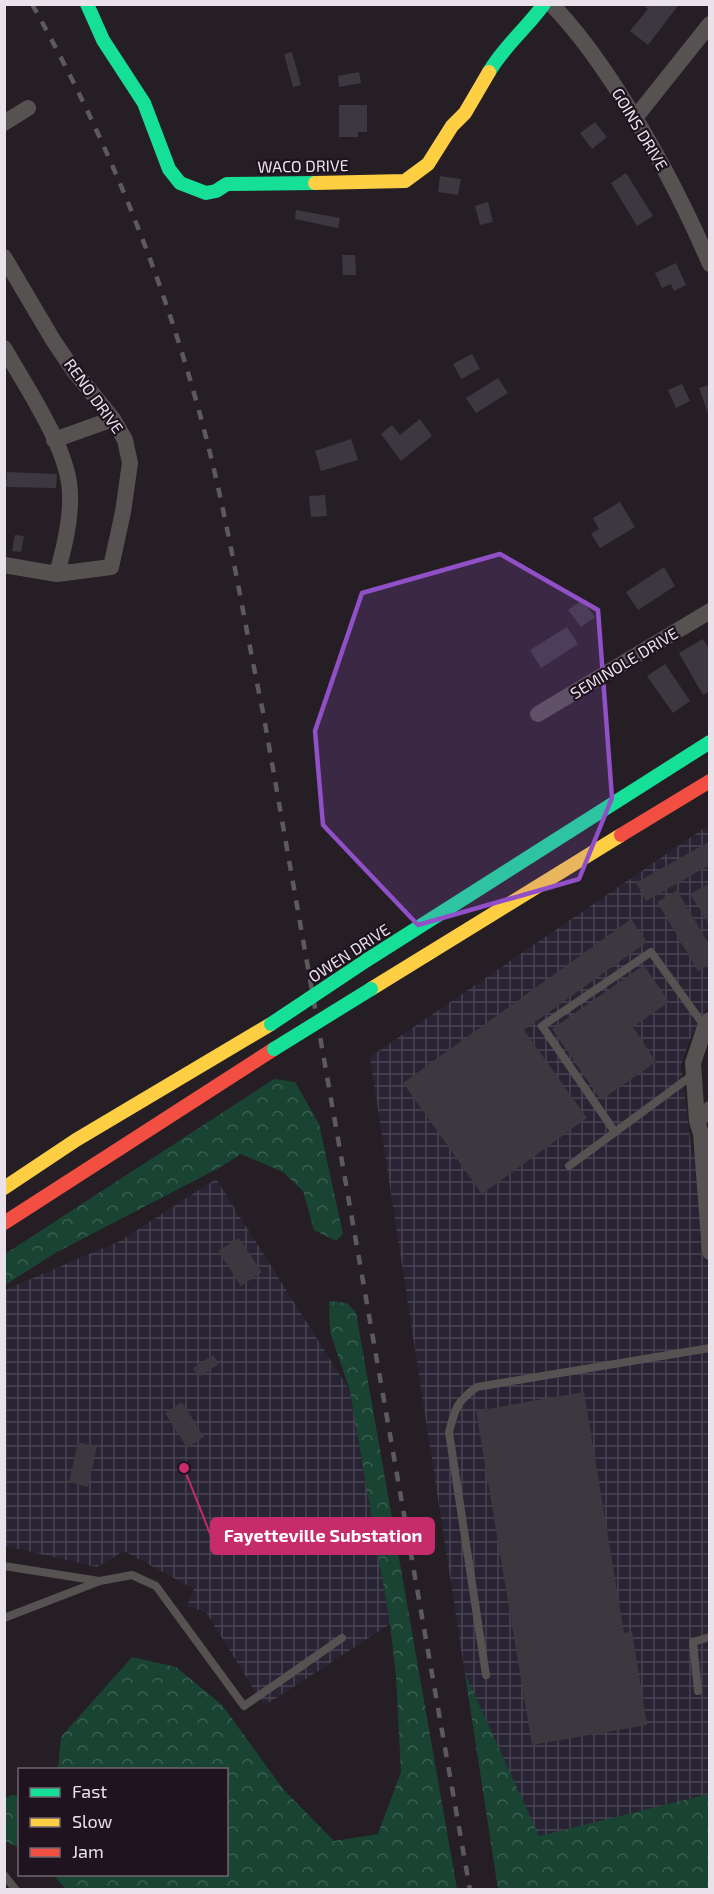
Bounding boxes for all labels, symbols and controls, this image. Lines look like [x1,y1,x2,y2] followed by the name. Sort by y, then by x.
[609,84,672,173] street label: GOINS DRIVE
[257,155,349,176] street label: WACO DRIVE
[61,355,128,437] street label: RENO DRIVE
[566,623,681,702] street label: SEMINOLE DRIVE
[305,919,393,986] street label: OWEN DRIVE
[211,1518,434,1554] callout: Fayetteville Substation
[224,1524,422,1546] text: Fayetteville Substation
[18,1768,228,1876] legend
[72,1780,107,1802] text: Fast
[72,1810,113,1832] text: Slow
[72,1840,104,1862] text: Jam

